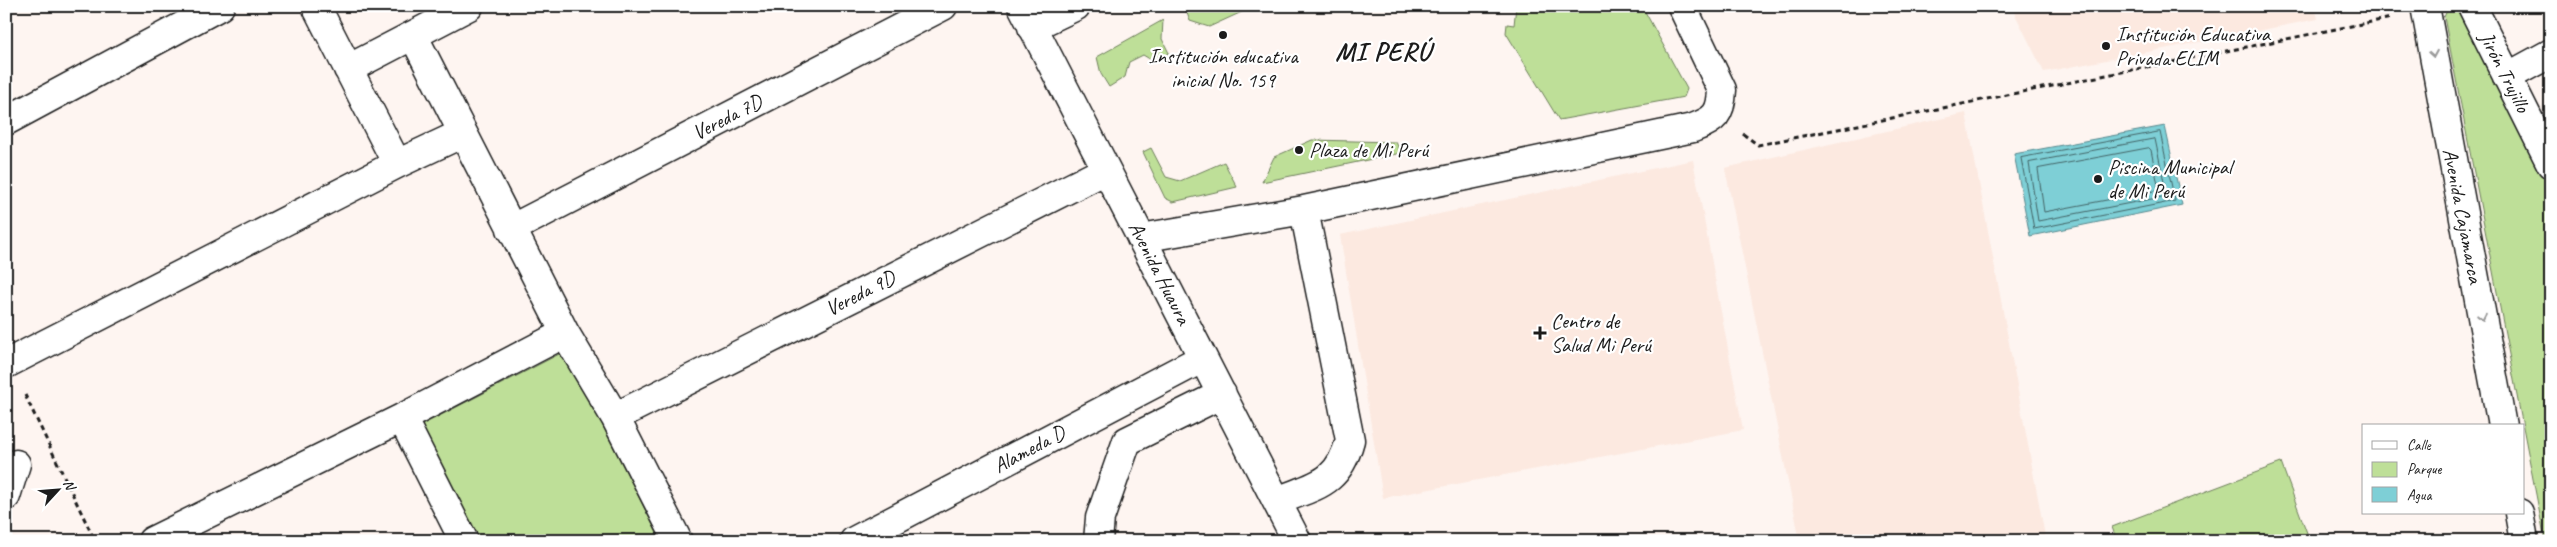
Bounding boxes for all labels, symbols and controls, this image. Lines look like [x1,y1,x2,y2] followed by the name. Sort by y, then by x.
[2116,21,2272,71] place label: Institución Educativa Privada ELIM
[2473,27,2537,118] street label: Jirón Trujillo
[1217,29,1229,41] marker: Institución educativa inicial No. 159
[1335,35,1435,68] district label: MI PERÚ
[2100,40,2112,52] marker: Institución Educativa Privada ELIM
[1148,43,1299,93] place label: Institución educativa inicial No. 159
[2428,50,2438,59] one-way arrow
[688,88,768,145] street label: Vereda 7D
[1309,137,1430,163] place label: Plaza de Mi Perú
[1293,144,1305,156] marker: Plaza de Mi Perú
[2437,146,2489,288] street label: Avenida Cajamarca
[2108,154,2235,204] place label: Piscina Municipal de Mi Perú
[2092,173,2104,185] marker: Piscina Municipal de Mi Perú
[1123,217,1198,330] street label: Avenida Huaura
[821,264,901,321] street label: Vereda 9D
[1551,308,1653,358] place label: Centro de Salud Mi Perú
[2476,313,2487,322] one-way arrow
[1533,326,1547,340] marker: Centro de Salud Mi Perú
[989,419,1071,479] street label: Alameda D
[2362,424,2524,514] legend
[2407,436,2432,455] text: Calle
[2407,460,2443,479] text: Parque
[32,464,82,514] north arrow
[60,477,80,494] text: N
[2407,486,2432,505] text: Agua

